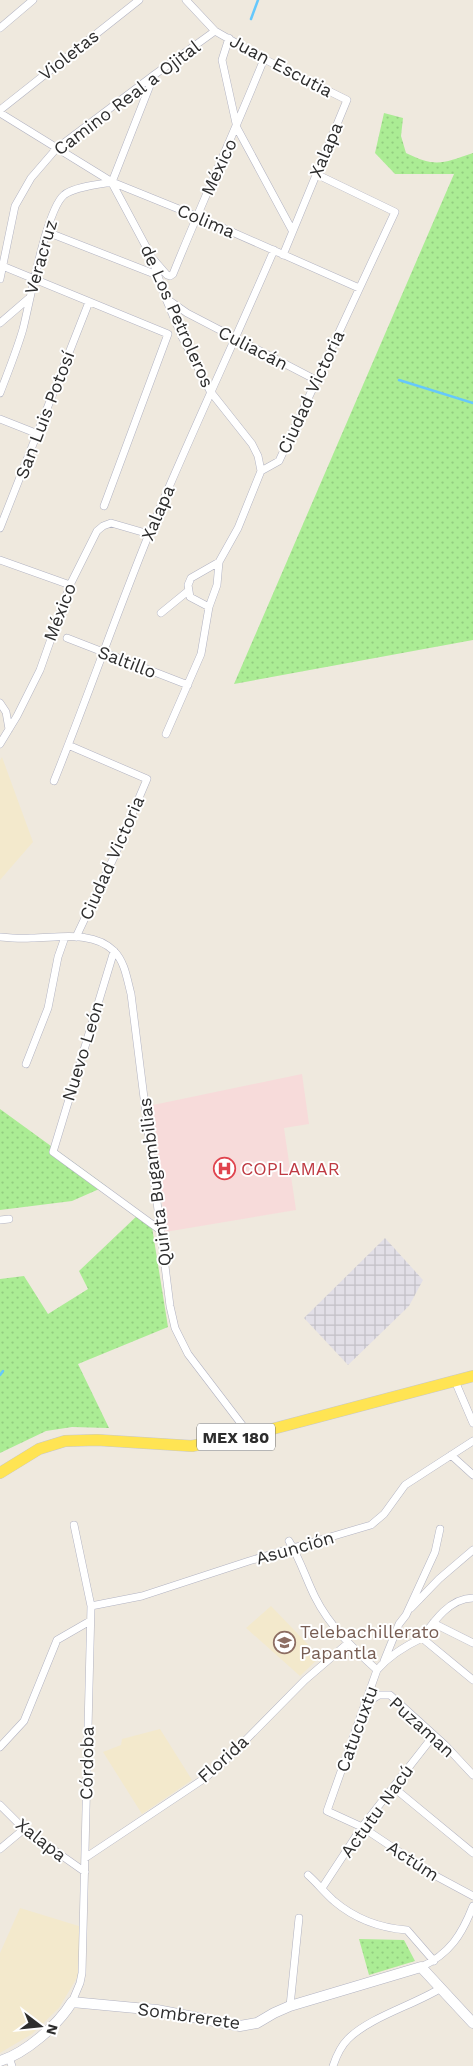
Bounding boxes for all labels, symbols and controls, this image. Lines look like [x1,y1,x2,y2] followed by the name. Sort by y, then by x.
[35,25,103,84] street label: Violetas
[226,30,336,101] street label: Juan Escutia
[49,35,204,160] street label: Camino Real a Ojital
[305,119,347,181] street label: Xalapa
[196,135,241,199] street label: México
[174,199,238,242] street label: Colima
[20,217,61,297] street label: Veracruz
[136,241,218,391] street label: de Los Petroleros
[215,321,292,374] street label: Culiacán
[273,327,348,457] street label: Ciudad Victoria
[11,348,79,482] street label: San Luis Potosí
[137,482,179,544] street label: Xalapa
[39,580,80,644] street label: México
[95,641,159,682] street label: Saltillo
[75,792,148,923] street label: Ciudad Victoria
[57,998,108,1103] street label: Nuevo León
[134,1097,175,1268] street label: Quinta Bugambilias
[213,1157,237,1181] hospital icon: COPLAMAR
[241,1158,340,1179] place label: COPLAMAR
[197,1424,275,1450] road number: MEX 180
[253,1526,336,1569] street label: Asunción
[300,1621,439,1663] place label: Telebachillerato Papantla
[272,1630,296,1654] school or university icon: Telebachillerato Papantla
[331,1683,382,1775] street label: Catucuxtu
[385,1692,459,1761] street label: Puzaman
[75,1726,98,1800] street label: Córdoba
[193,1730,252,1787] street label: Florida
[336,1760,417,1861] street label: Actutu Nacú
[12,1813,71,1866] street label: Xalapa
[383,1836,443,1885] street label: Actúm
[136,1998,242,2033] street label: Sombrerete
[15,2001,65,2051] north arrow
[43,2022,62,2037] text: N

